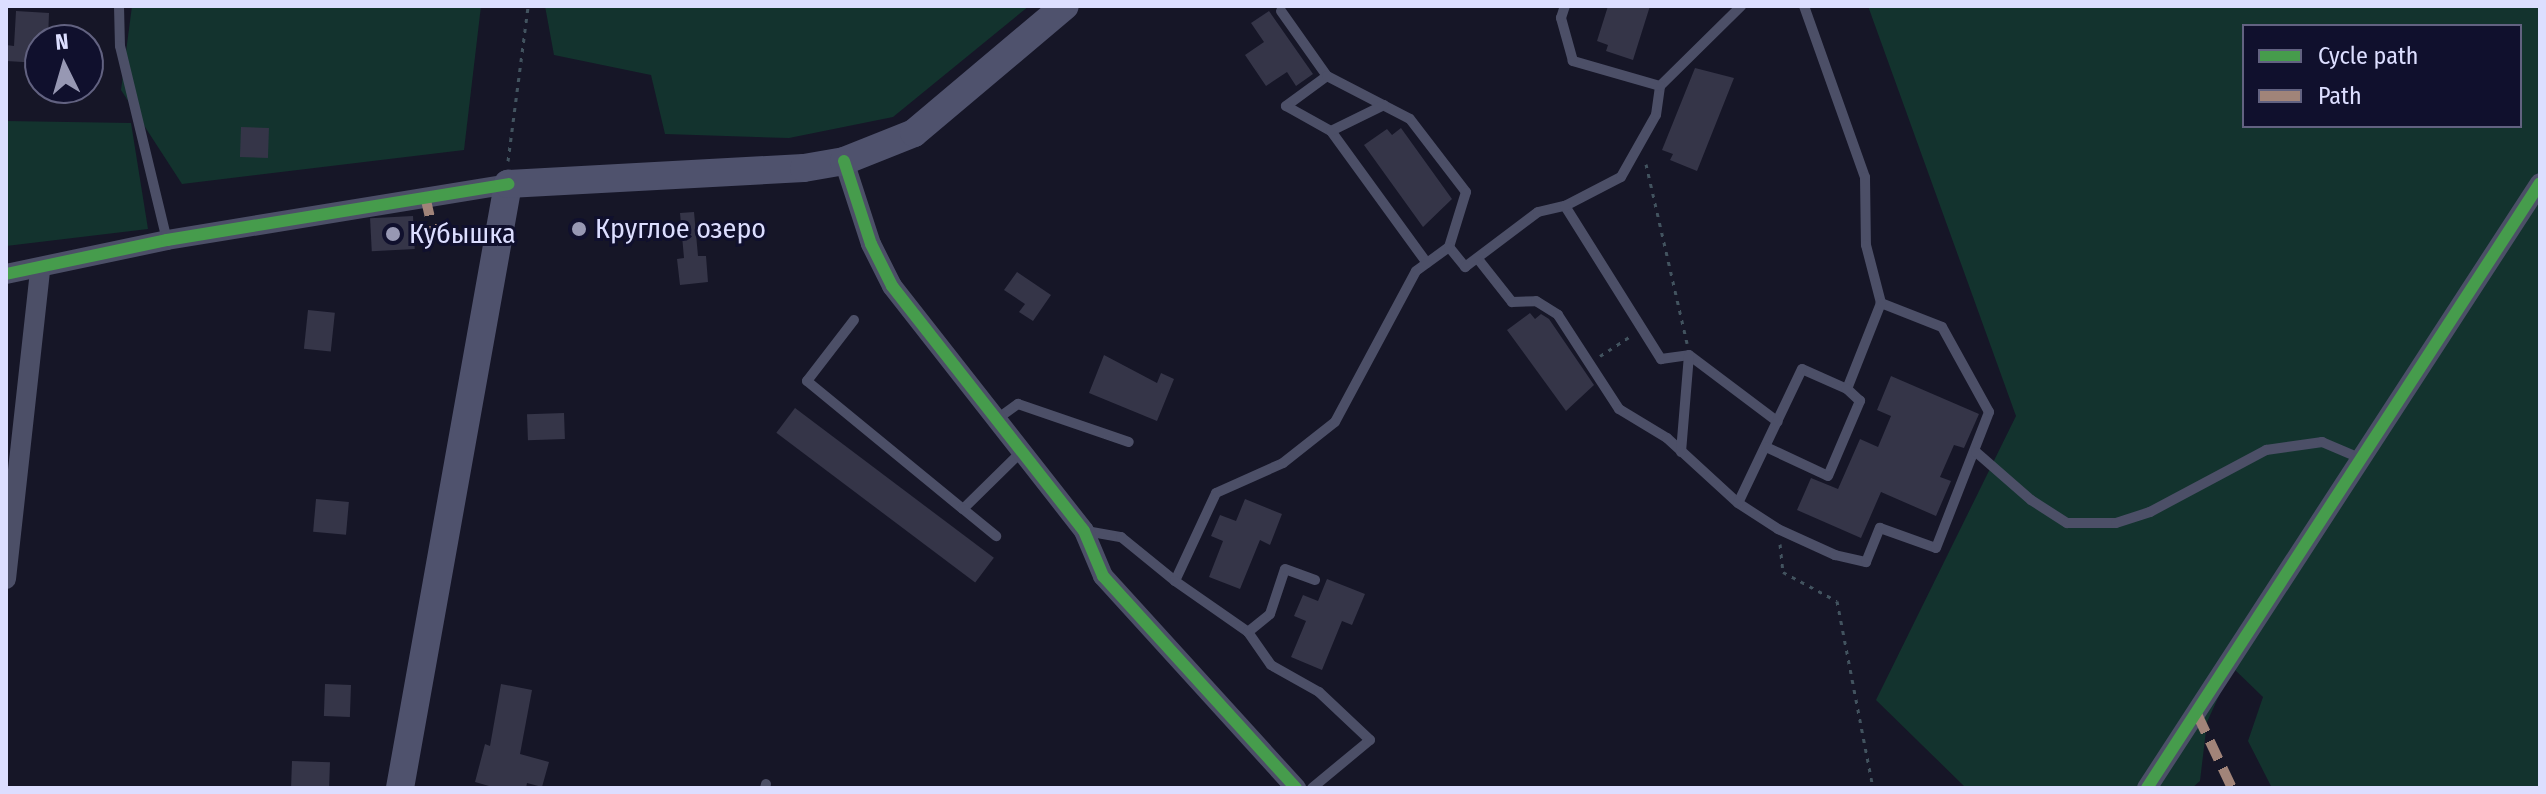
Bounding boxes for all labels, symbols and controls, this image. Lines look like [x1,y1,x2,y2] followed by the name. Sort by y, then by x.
[24,24,104,104] north arrow
[2242,24,2522,128] legend
[54,28,70,56] text: N
[2318,42,2418,70] text: Cycle path
[2318,82,2362,110] text: Path
[595,212,766,246] place label: Круглое озеро
[409,217,516,251] place label: Кубышка
[570,220,588,238] marker: Круглое озеро
[384,225,402,243] marker: Кубышка

